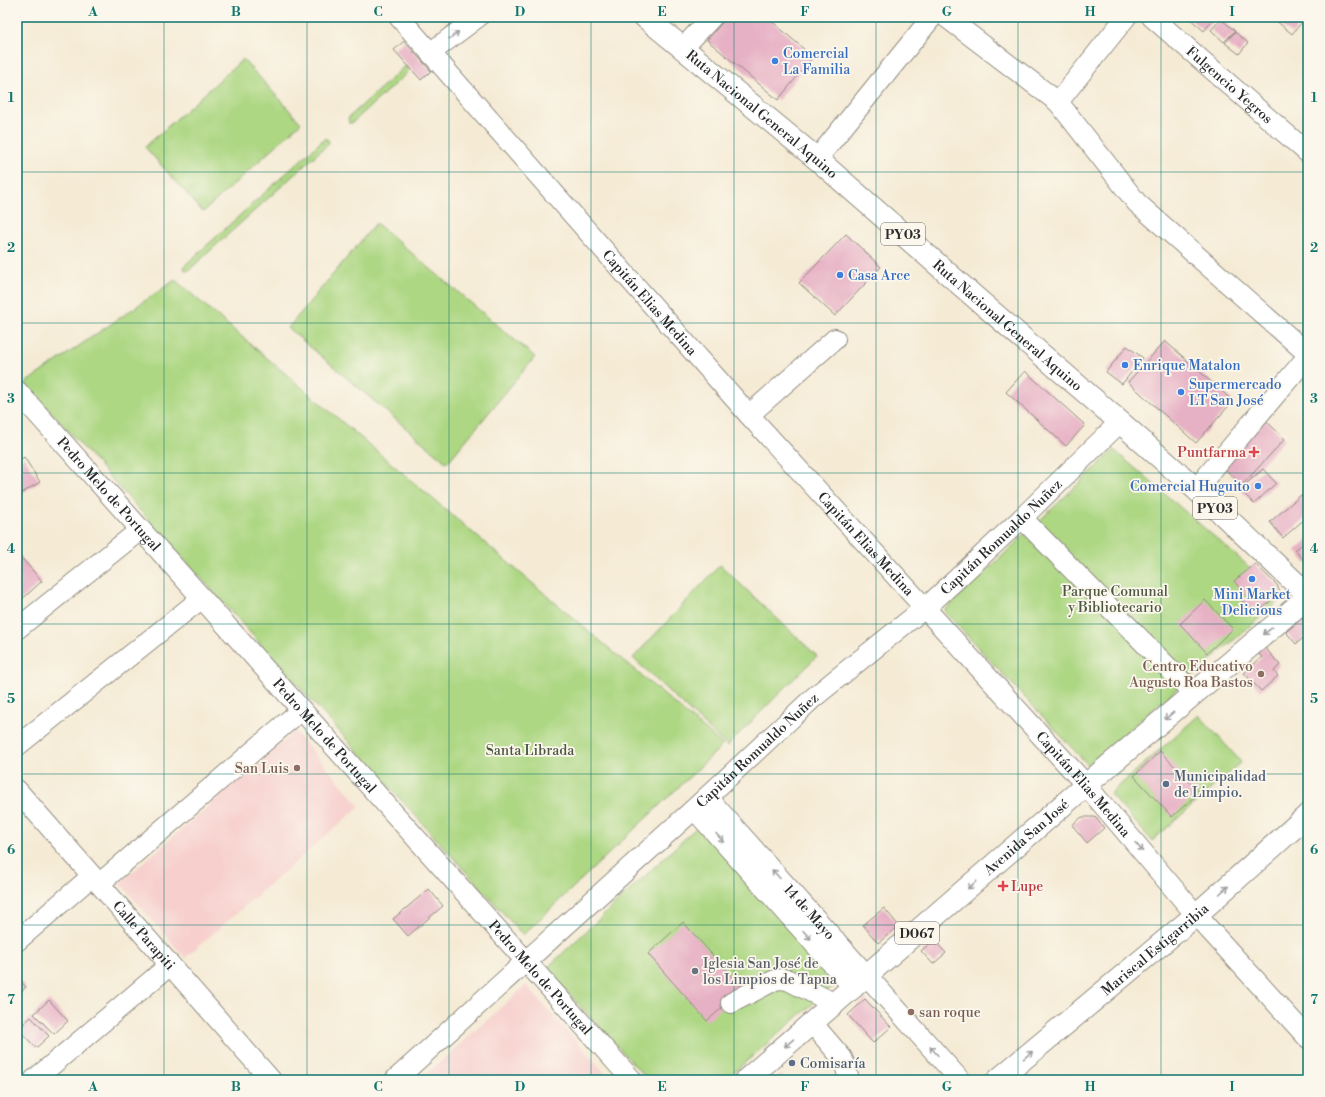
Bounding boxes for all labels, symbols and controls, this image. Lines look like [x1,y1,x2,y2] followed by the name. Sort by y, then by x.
[87,4,98,20] text: A
[231,4,241,20] text: B
[373,4,383,20] text: C
[515,4,525,20] text: D
[657,4,667,20] text: E
[800,4,810,20] text: F
[942,4,953,20] text: G
[1085,4,1096,20] text: H
[1229,4,1235,20] text: I
[449,31,460,39] one-way arrow
[1182,43,1276,128] street label: Fulgencio Yegros
[783,45,851,79] place label: Comercial La Familia
[682,46,841,183] street label: Ruta Nacional General Aquino
[770,56,780,66] marker: Comercial La Familia
[8,90,15,106] text: 1
[1311,90,1318,106] text: 1
[881,223,925,245] road number: PY03
[7,240,15,256] text: 2
[1310,240,1318,256] text: 2
[598,246,701,360] street label: Capitán Elias Medina
[929,256,1086,396] street label: Ruta Nacional General Aquino
[848,267,910,285] place label: Casa Arce
[835,270,845,280] marker: Casa Arce
[1133,357,1241,375] place label: Enrique Matalon
[1120,360,1130,370] marker: Enrique Matalon
[1189,376,1282,410] place label: Supermercado LT San José
[1176,387,1186,397] marker: Supermercado LT San José
[7,391,15,407] text: 3
[1310,391,1318,407] text: 3
[52,434,164,555] street label: Pedro Melo de Portugal
[1177,444,1247,462] place label: Puntfarma
[1249,447,1259,457] marker: Puntfarma
[937,476,1066,599] street label: Capitán Romualdo Nuñez
[1130,478,1250,496] place label: Comercial Huguito
[1253,481,1263,491] marker: Comercial Huguito
[813,488,918,601] street label: Capitán Elias Medina
[1193,497,1237,519] road number: PY03
[7,541,16,557] text: 4
[1310,541,1319,557] text: 4
[1247,574,1257,584] marker: Mini Market Delicious
[1062,583,1168,617] park label: Parque Comunal y Bibliotecario
[1213,586,1291,620] place label: Mini Market Delicious
[1262,627,1273,636] one-way arrow
[1128,658,1253,692] place label: Centro Educativo Augusto Roa Bastos
[1256,669,1266,679] marker: Centro Educativo Augusto Roa Bastos
[268,675,380,797] street label: Pedro Melo de Portugal
[693,689,823,812] street label: Capitán Romualdo Nuñez
[7,691,15,707] text: 5
[1310,691,1318,707] text: 5
[1163,711,1174,720] one-way arrow
[1032,728,1135,842] street label: Capitán Elias Medina
[486,742,575,760] park label: Santa Librada
[235,760,289,778] place label: San Luis
[292,763,302,773] marker: San Luis
[1174,768,1266,802] place label: Municipalidad de Limpio.
[1161,779,1171,789] marker: Municipalidad de Limpio.
[980,796,1073,880] street label: Avenida San José
[715,833,724,844] one-way arrow
[7,842,15,858] text: 6
[1134,842,1143,853] one-way arrow
[1310,842,1318,858] text: 6
[771,869,781,879] one-way arrow
[1011,878,1043,896] place label: Lupe
[967,880,978,889] one-way arrow
[779,881,838,944] street label: 14 de Mayo
[998,881,1008,891] marker: Lupe
[1219,885,1229,895] one-way arrow
[108,897,179,974] street label: Calle Parapiti
[1098,899,1213,1000] street label: Mariscal Estigarribia
[484,917,595,1039] street label: Pedro Melo de Portugal
[895,922,939,944] road number: D067
[802,930,811,940] one-way arrow
[703,955,838,989] place label: Iglesia San José de los Limpios de Tapua
[690,966,700,976] marker: Iglesia San José de los Limpios de Tapua
[7,992,15,1008] text: 7
[1310,992,1318,1008] text: 7
[919,1004,981,1022] place label: san roque
[906,1007,916,1017] marker: san roque
[784,1038,795,1047] one-way arrow
[930,1046,939,1056] one-way arrow
[1023,1051,1034,1059] one-way arrow
[800,1055,867,1073] place label: Comisaría
[787,1058,797,1068] marker: Comisaría
[87,1079,98,1095] text: A
[231,1079,241,1095] text: B
[373,1079,383,1095] text: C
[515,1079,525,1095] text: D
[657,1079,667,1095] text: E
[800,1079,810,1095] text: F
[942,1079,953,1095] text: G
[1085,1079,1096,1095] text: H
[1229,1079,1235,1095] text: I

